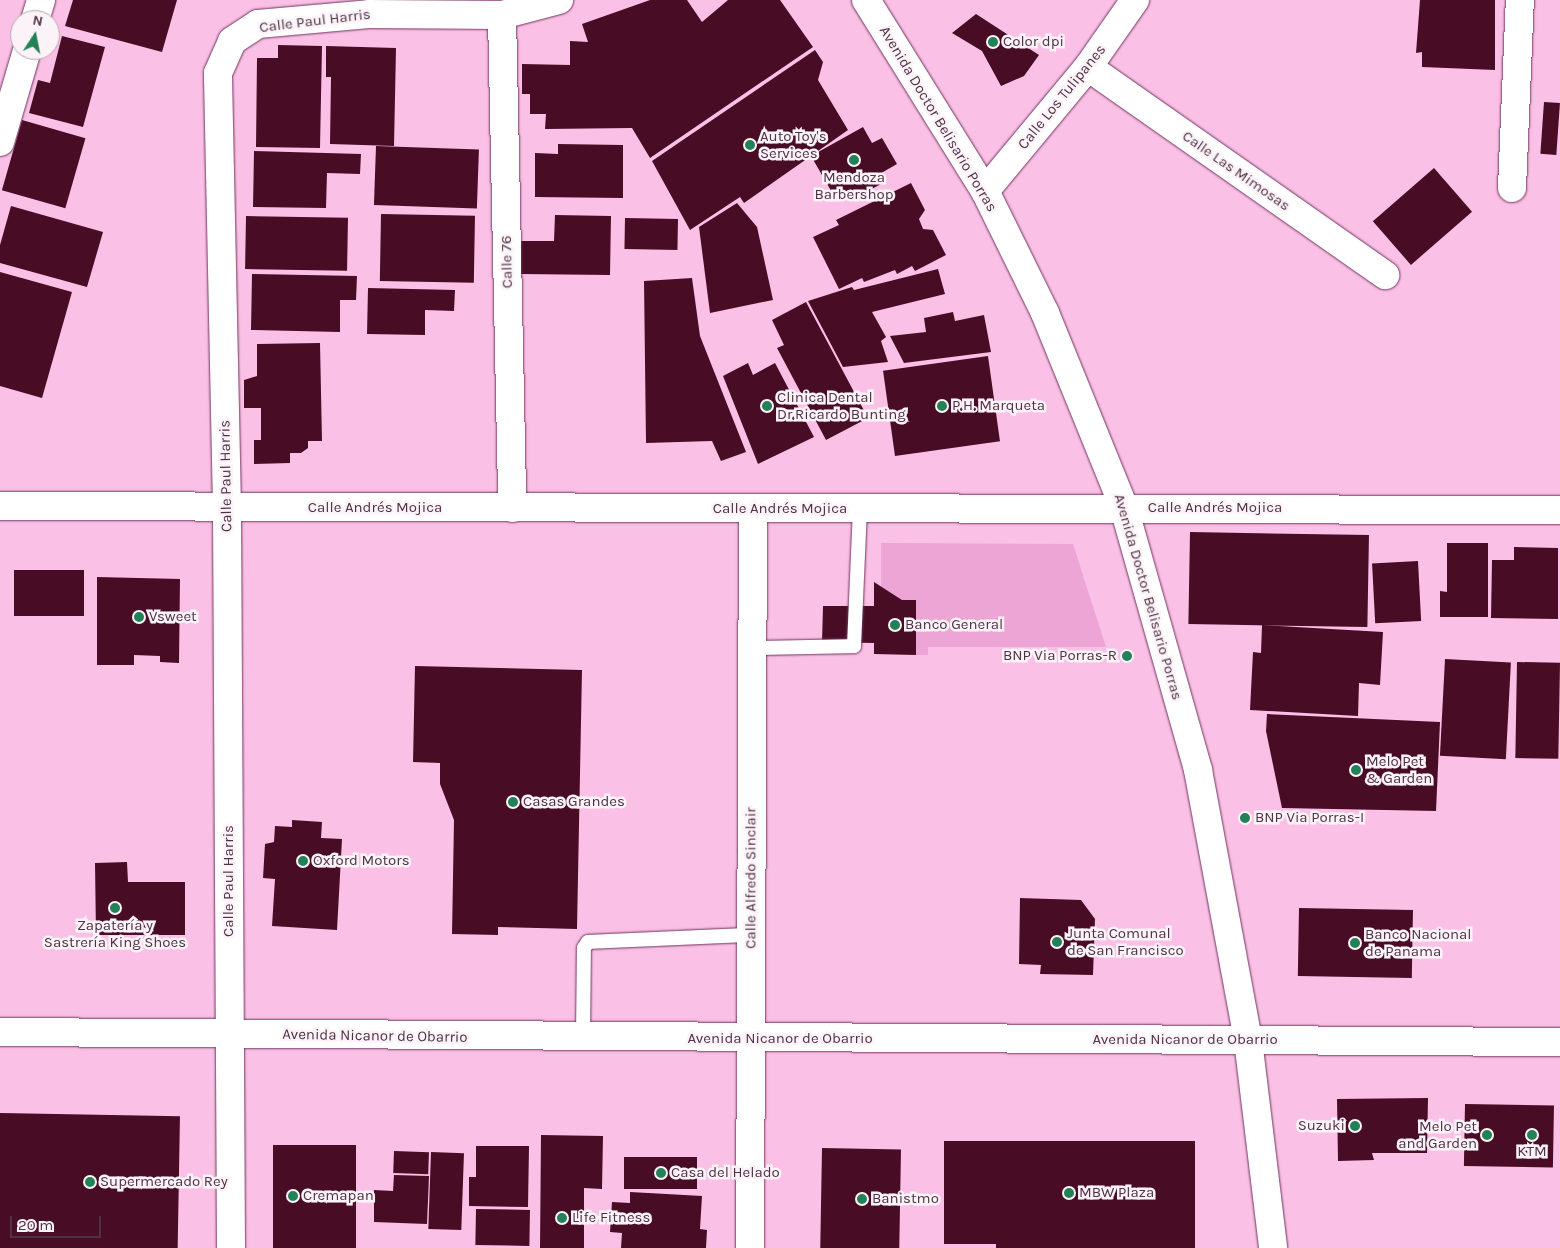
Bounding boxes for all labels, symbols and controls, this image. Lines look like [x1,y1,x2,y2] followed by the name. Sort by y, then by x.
[258,5,372,37] street label: Calle Paul Harris
[10,10,60,60] north arrow
[31,11,44,30] text: N
[875,23,1001,215] street label: Avenida Doctor Belisario Porras
[1003,33,1064,51] place label: Color dpi
[987,36,999,48] marker: Color dpi
[1014,41,1110,153] street label: Calle Los Tulipanes
[760,127,827,162] place label: Auto Toy's Services
[1179,127,1293,215] street label: Calle Las Mimosas
[744,139,756,151] marker: Auto Toy's Services
[848,154,860,166] marker: Mendoza Barbershop
[815,168,893,203] place label: Mendoza Barbershop
[498,235,516,289] street label: Calle 76
[777,388,906,423] place label: Clinica Dental Dr.Ricardo Bunting
[952,397,1045,415] place label: P.H. Marqueta
[761,400,773,412] marker: Clinica Dental Dr.Ricardo Bunting
[936,400,948,412] marker: P.H. Marqueta
[216,420,236,532] street label: Calle Paul Harris
[1110,492,1186,702] street label: Avenida Doctor Belisario Porras
[308,499,442,517] street label: Calle Andrés Mojica
[1148,499,1282,517] street label: Calle Andrés Mojica
[713,500,847,518] street label: Calle Andrés Mojica
[149,608,197,626] place label: Vsweet
[133,611,145,623] marker: Vsweet
[905,616,1003,634] place label: Banco General
[889,619,901,631] marker: Banco General
[1003,647,1117,665] place label: BNP Via Porras-R
[1121,650,1133,662] marker: BNP Via Porras-R
[1366,752,1432,787] place label: Melo Pet & Garden
[1350,764,1362,776] marker: Melo Pet & Garden
[523,793,625,811] place label: Casas Grandes
[507,796,519,808] marker: Casas Grandes
[742,807,760,949] street label: Calle Alfredo Sinclair
[1255,809,1364,827] place label: BNP Via Porras-I
[1239,812,1251,824] marker: BNP Via Porras-I
[220,825,238,937] street label: Calle Paul Harris
[313,852,410,870] place label: Oxford Motors
[297,855,309,867] marker: Oxford Motors
[109,902,121,914] marker: Zapatería y Sastrería King Shoes
[44,916,186,951] place label: Zapatería y Sastrería King Shoes
[1067,924,1184,959] place label: Junta Comunal de San Francisco
[1365,925,1472,960] place label: Banco Nacional de Panama
[1051,936,1063,948] marker: Junta Comunal de San Francisco
[1349,937,1361,949] marker: Banco Nacional de Panama
[282,1025,468,1047] street label: Avenida Nicanor de Obarrio
[687,1030,873,1048] street label: Avenida Nicanor de Obarrio
[1092,1031,1278,1049] street label: Avenida Nicanor de Obarrio
[1298,1117,1345,1135] place label: Suzuki
[1398,1117,1477,1152] place label: Melo Pet and Garden
[1349,1120,1361,1132] marker: Suzuki
[1481,1129,1493,1141] marker: Melo Pet and Garden
[1526,1129,1538,1141] marker: KTM
[1517,1143,1547,1161] place label: KTM
[671,1164,780,1182] place label: Casa del Helado
[655,1167,667,1179] marker: Casa del Helado
[100,1173,228,1191] place label: Supermercado Rey
[84,1176,96,1188] marker: Supermercado Rey
[1079,1184,1154,1202] place label: MBW Plaza
[303,1187,374,1205] place label: Cremapan
[1063,1187,1075,1199] marker: MBW Plaza
[287,1190,299,1202] marker: Cremapan
[872,1190,939,1208] place label: Banistmo
[856,1193,868,1205] marker: Banistmo
[12,1206,104,1238] scale bar
[572,1209,650,1227] place label: Life Fitness
[556,1212,568,1224] marker: Life Fitness
[18,1216,53,1234] text: 20 m

